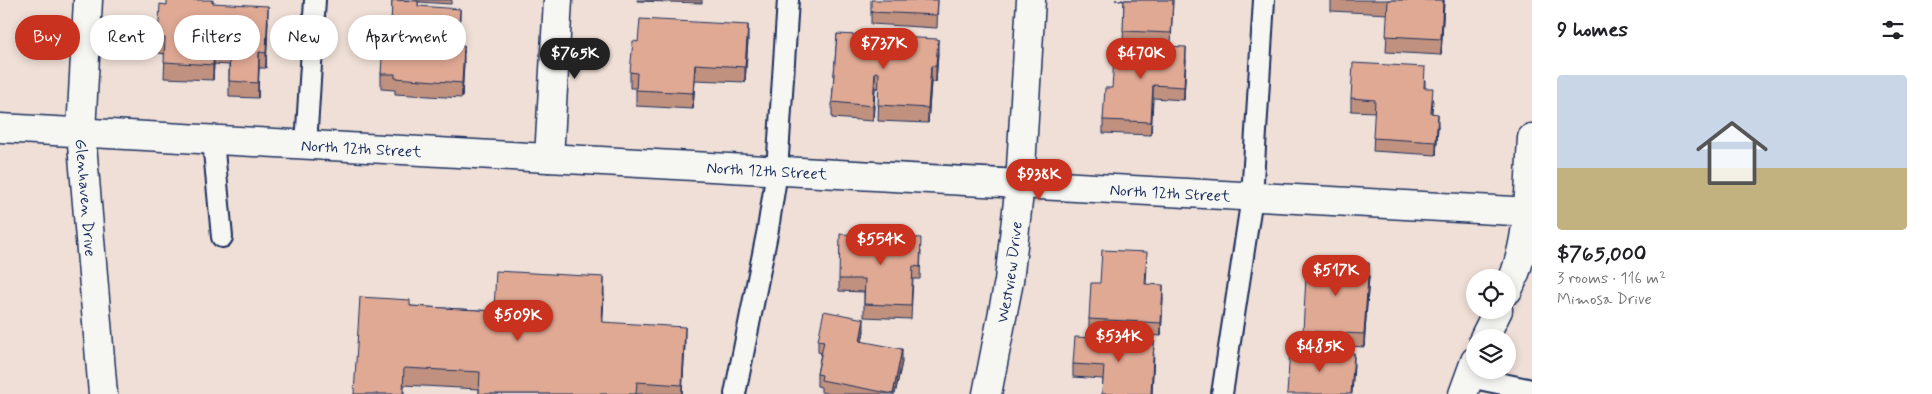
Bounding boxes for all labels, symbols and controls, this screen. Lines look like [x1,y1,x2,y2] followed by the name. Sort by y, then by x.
[15,15,80,60] chip: Buy
[90,15,164,60] chip: Rent
[174,15,260,60] chip: Filters
[270,15,338,60] chip: New
[348,15,466,60] chip: Apartment
[1557,16,1628,44] text: 9 homes
[1879,16,1907,44] icon: filters
[849,28,919,70] pin: $737K
[861,33,907,54] text: $737K
[540,38,610,80] pin: $765K
[1106,38,1176,80] pin: $470K
[551,43,599,64] text: $765K
[1117,43,1165,64] text: $470K
[1687,108,1777,198] icon: home
[301,136,423,163] street label: North 12th Street
[70,138,100,257] street label: Glenhaven Drive
[706,158,828,185] street label: North 12th Street
[1004,158,1074,201] pin: $938K
[1017,164,1061,185] text: $938K
[1109,180,1232,207] street label: North 12th Street
[992,220,1028,325] street label: Westview Drive
[846,224,916,266] pin: $554K
[857,229,905,250] text: $554K
[1557,240,1646,268] text: $765,000
[1301,254,1371,297] pin: $517K
[1313,260,1359,281] text: $517K
[1557,268,1666,289] text: 3 rooms · 116 m²
[1466,269,1516,379] map controls
[1466,269,1516,319] button: locate
[1557,289,1652,310] text: Mimosa Drive
[483,300,553,342] pin: $509K
[494,305,542,326] text: $509K
[1084,320,1154,363] pin: $534K
[1096,326,1142,347] text: $534K
[1466,329,1516,379] button: layers
[1285,330,1355,373] pin: $485K
[1296,336,1344,357] text: $485K

